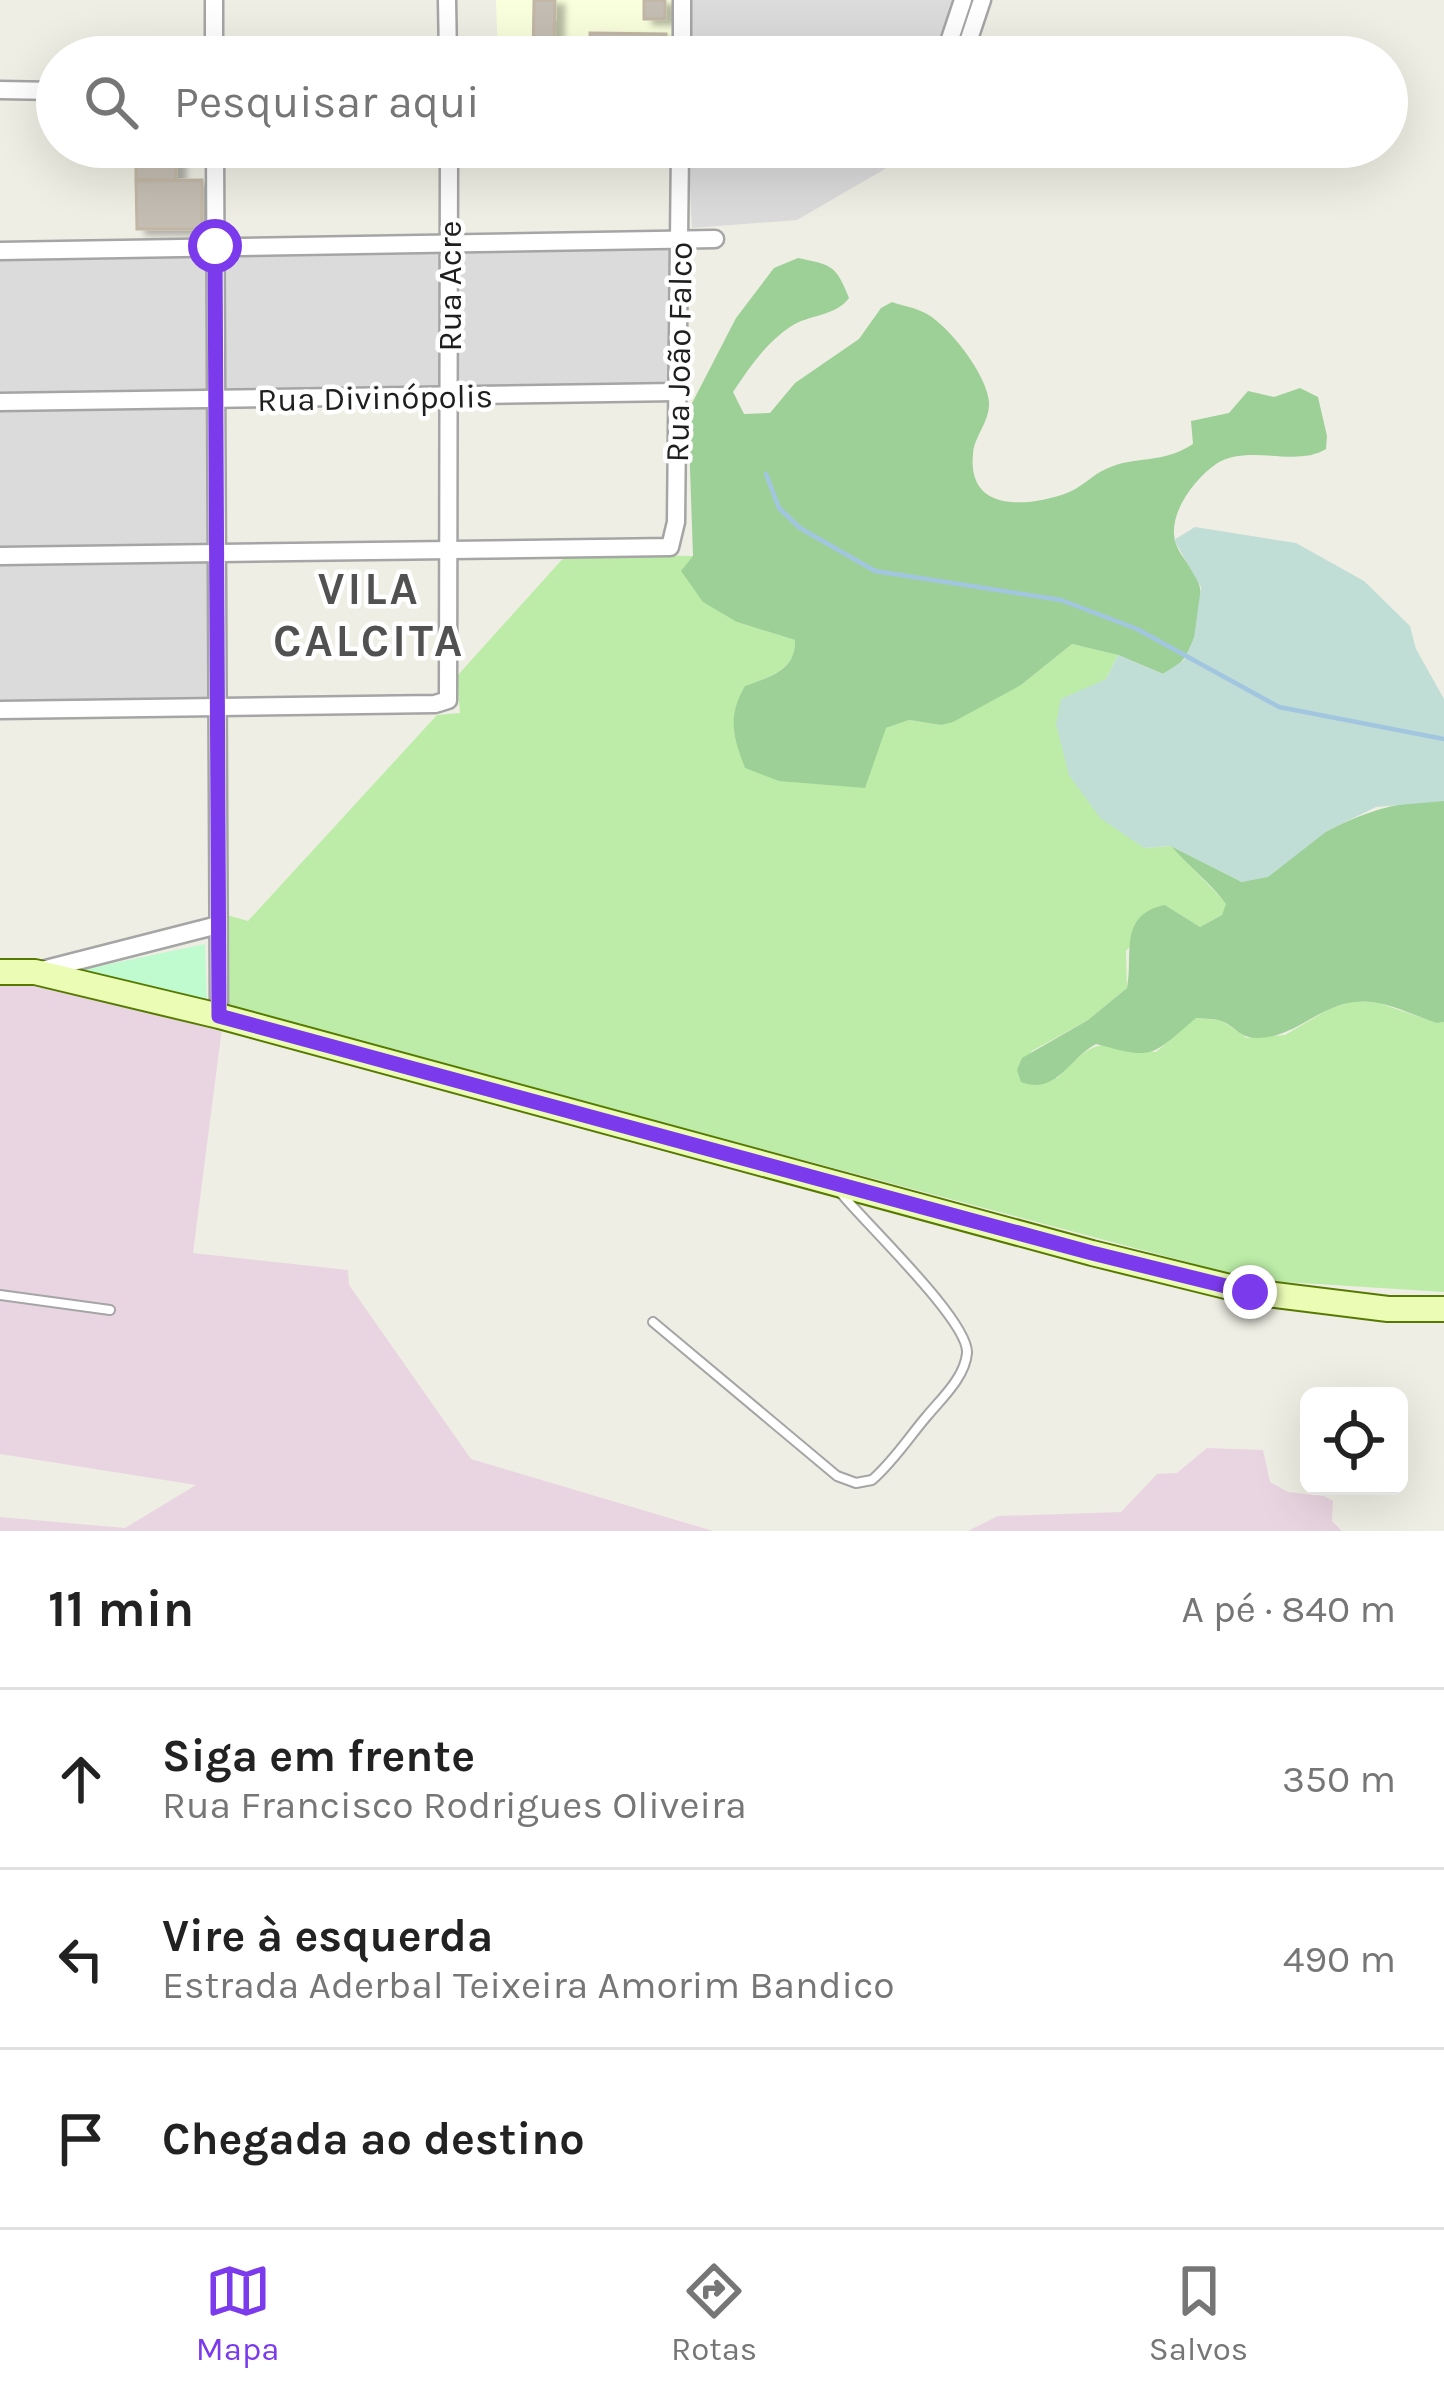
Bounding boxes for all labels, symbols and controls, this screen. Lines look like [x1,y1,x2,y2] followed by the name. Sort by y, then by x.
[36,36,1408,168] search box
[78,69,144,135] icon: search
[174,76,480,128] text: Pesquisar aqui
[188,219,242,273] route start
[431,220,469,352] street label: Rua Acre
[658,241,700,463] street label: Rua João Falco
[257,377,493,419] street label: Rua Divinópolis
[273,563,465,667] district label: VILA CALCITA
[1223,1265,1277,1319] route end
[1300,1387,1408,1495] map controls
[1300,1387,1408,1495] button: locate
[48,1579,194,1639] text: 11 min
[1181,1586,1396,1632] text: A pé · 840 m
[162,1730,475,1782] text: Siga em frente
[48,1746,114,1812] icon: ahead
[1282,1756,1396,1802] text: 350 m
[162,1782,747,1828] text: Rua Francisco Rodrigues Oliveira
[162,1910,493,1962] text: Vire à esquerda
[48,1926,114,1992] icon: left
[1283,1936,1396,1982] text: 490 m
[162,1962,895,2008] text: Estrada Aderbal Teixeira Amorim Bandico
[48,2106,114,2172] icon: arrive
[162,2113,585,2165] text: Chegada ao destino
[196,2258,279,2368] tab: Mapa
[671,2258,757,2368] tab: Rotas
[1149,2258,1248,2368] tab: Salvos

